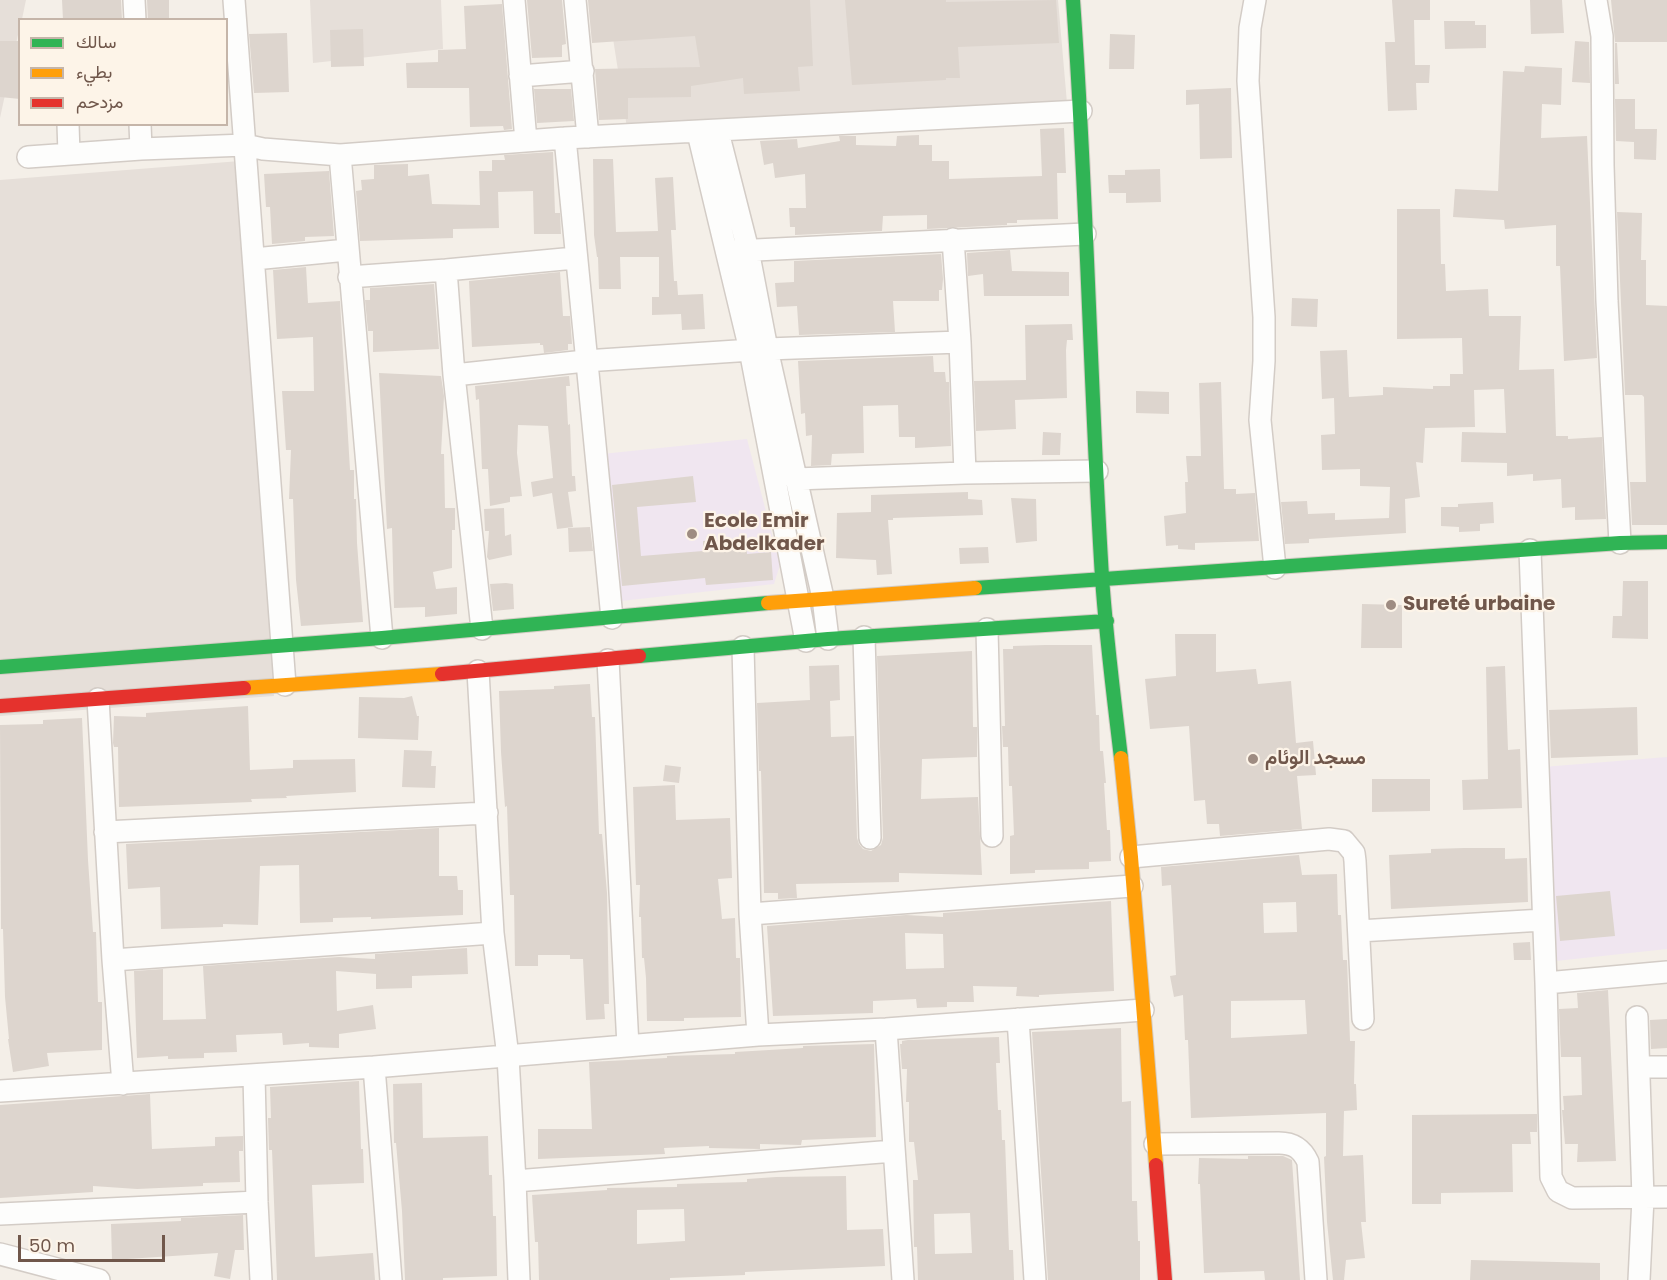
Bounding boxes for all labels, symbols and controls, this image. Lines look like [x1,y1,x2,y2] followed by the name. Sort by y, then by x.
[18,18,228,126] legend
[76,29,116,54] text: سالك
[76,59,112,84] text: بطيء
[76,89,123,114] text: مزدحم
[704,510,825,557] place label: Ecole Emir Abdelkader
[685,527,699,541] marker: Ecole Emir Abdelkader
[1403,593,1555,617] place label: Sureté urbaine
[1384,598,1398,612] marker: Sureté urbaine
[1265,747,1366,771] place label: مسجد الوئام
[1246,752,1260,766] marker: مسجد الوئام
[21,1223,168,1261] scale bar
[29,1233,75,1258] text: 50 m

